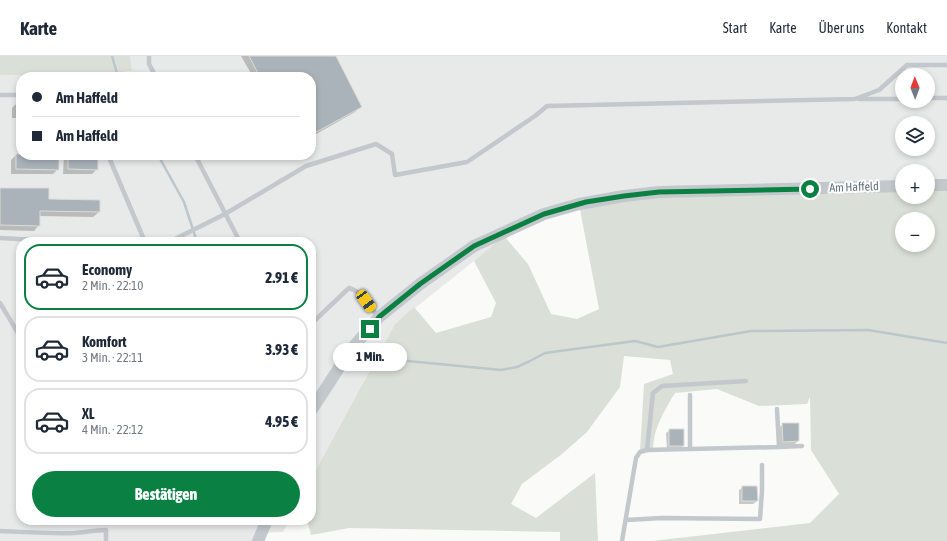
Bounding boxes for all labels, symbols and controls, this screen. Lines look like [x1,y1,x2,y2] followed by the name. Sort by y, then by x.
[20,17,57,39] text: Karte
[723,20,747,36] text: Start
[769,20,797,36] text: Karte
[819,20,864,36] text: Über uns
[886,20,927,36] text: Kontakt
[895,68,935,108] north arrow
[895,68,935,252] map controls
[56,89,118,106] text: Am Haffeld
[895,116,935,156] button: layers
[56,127,118,144] text: Am Haffeld
[895,164,935,204] button: +
[829,179,879,195] street label: Am Haffeld
[801,180,819,198] route start
[895,212,935,252] button: −
[34,259,70,295] icon: car
[82,261,132,278] text: Economy
[265,269,298,286] text: 2.91 €
[82,278,143,293] text: 2 Min. · 22:10
[354,288,378,314] car
[361,320,379,338] route end
[34,331,70,367] icon: car
[82,333,127,350] text: Komfort
[265,341,298,358] text: 3.93 €
[333,343,407,371] callout: 1 Min.
[356,349,384,364] text: 1 Min.
[82,350,143,365] text: 3 Min. · 22:11
[34,403,70,439] icon: car
[82,405,95,422] text: XL
[265,413,298,430] text: 4.95 €
[82,422,143,437] text: 4 Min. · 22:12
[32,471,300,517] button: Bestätigen

